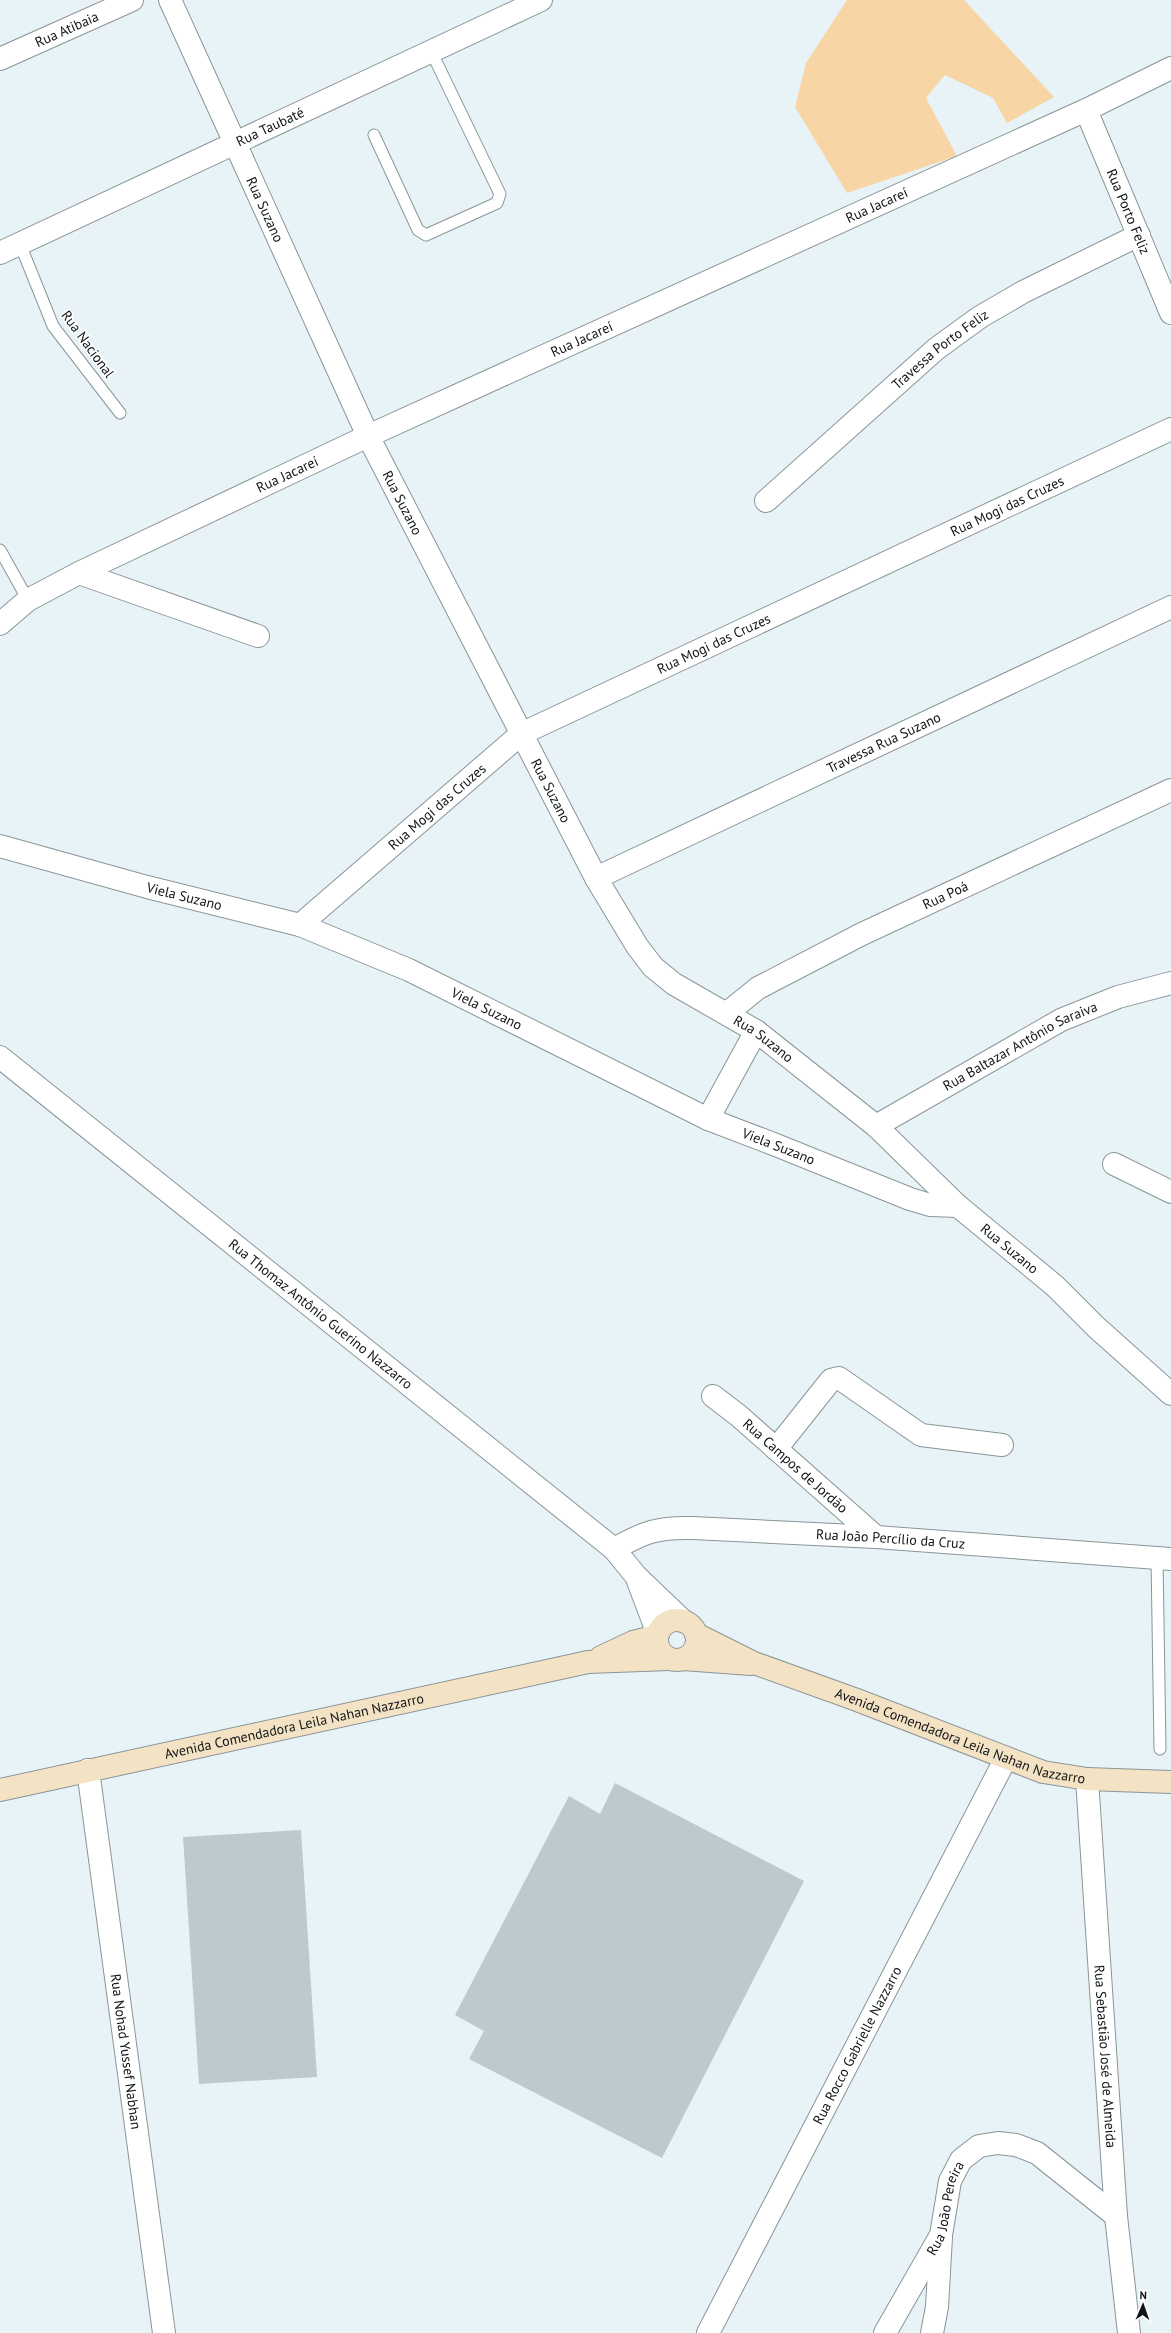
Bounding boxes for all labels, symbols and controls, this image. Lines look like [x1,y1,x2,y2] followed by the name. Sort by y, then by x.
[32,7,101,51] street label: Rua Atibaia
[233,103,307,150] street label: Rua Taubaté
[1103,166,1154,257] street label: Rua Porto Feliz
[242,174,288,245] street label: Rua Suzano
[843,183,911,227] street label: Rua Jacareí
[888,305,991,393] street label: Travessa Porto Feliz
[57,307,119,381] street label: Rua Nacional
[548,317,616,361] street label: Rua Jacareí
[253,452,321,497] street label: Rua Jacareí
[378,468,426,538] street label: Rua Suzano
[947,472,1067,540] street label: Rua Mogi das Cruzes
[654,609,774,678] street label: Rua Mogi das Cruzes
[824,708,944,777] street label: Travessa Rua Suzano
[527,756,575,826] street label: Rua Suzano
[384,759,490,854] street label: Rua Mogi das Cruzes
[920,877,971,913] street label: Rua Poá
[144,878,224,914] street label: Viela Suzano
[447,983,525,1034] street label: Viela Suzano
[940,997,1100,1095] street label: Rua Baltazar Antônio Saraiva
[730,1011,797,1066] street label: Rua Suzano
[739,1124,818,1169] street label: Viela Suzano
[977,1219,1042,1278] street label: Rua Suzano
[225,1235,416,1393] street label: Rua Thomaz Antônio Guerino Nazzarro
[739,1415,852,1517] street label: Rua Campos de Jordão
[816,1525,966,1553] street label: Rua João Percílio da Cruz
[833,1684,1087,1788] street label: Avenida Comendadora Leila Nahan Nazzarro
[163,1689,425,1763] street label: Avenida Comendadora Leila Nahan Nazzarro
[809,1963,905,2127] street label: Rua Rocco Gabrielle Nazzarro
[1090,1964,1120,2149] street label: Rua Sebastião José de Almeida
[107,1973,145,2130] street label: Rua Nohad Yussef Nabhan
[922,2158,968,2258] street label: Rua João Pereira
[1123,2285,1163,2325] north arrow
[1139,2288,1147,2302] text: N

